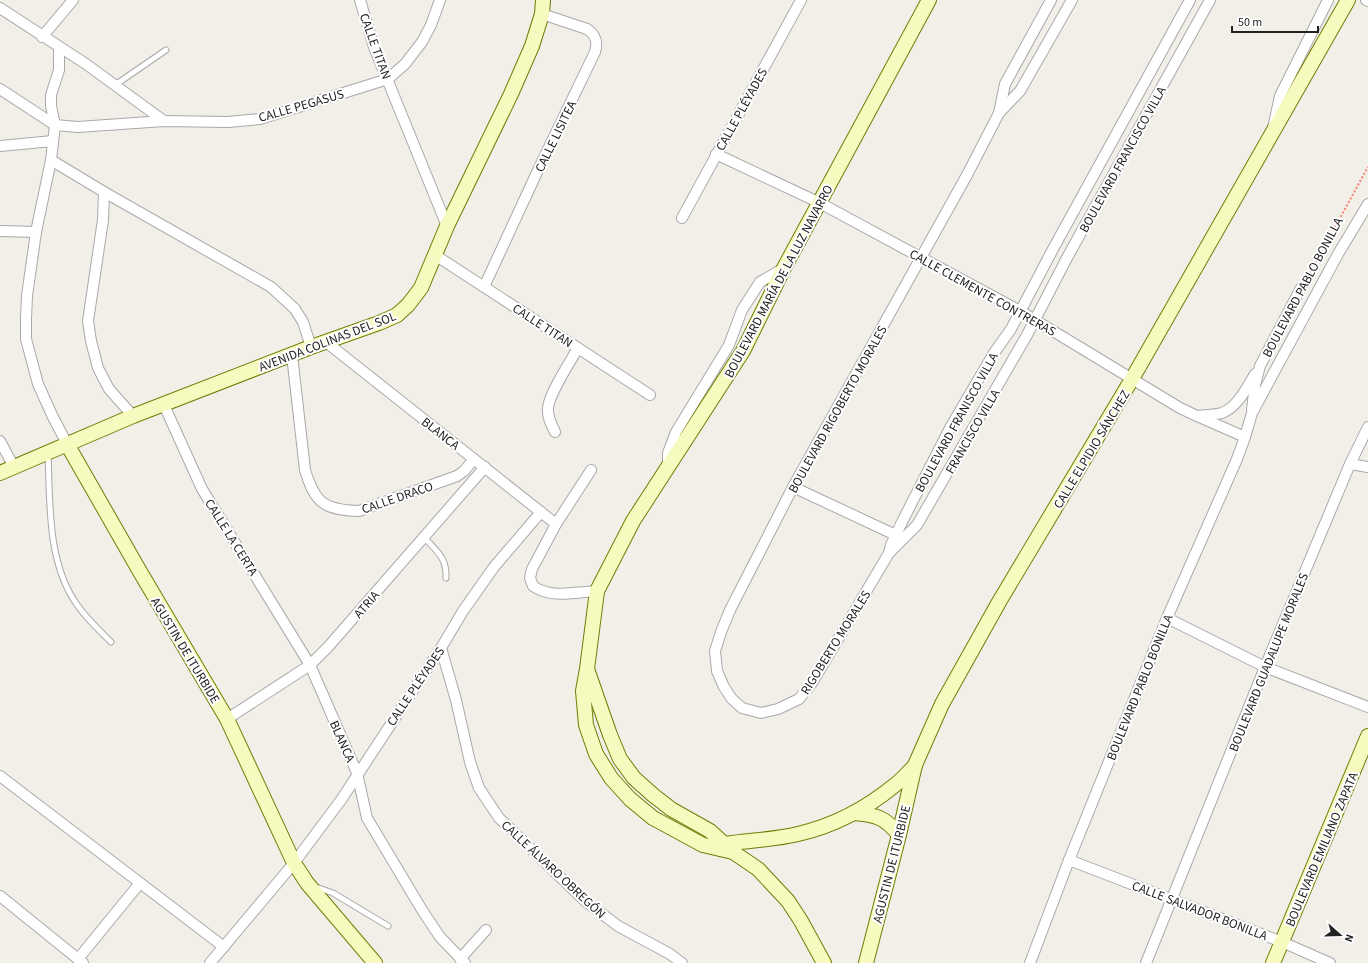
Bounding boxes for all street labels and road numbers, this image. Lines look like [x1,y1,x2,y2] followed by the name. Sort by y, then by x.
[355,11,395,82] street label: CALLE TITAN
[712,65,772,154] street label: CALLE PLÉYADES
[1075,82,1171,236] street label: BOULEVARD FRANCISCO VILLA
[257,85,346,127] street label: CALLE PEGASUS
[531,97,581,175] street label: CALLE LISITEA
[720,182,838,381] street label: BOULEVARD MARÍA DE LA LUZ NAVARRO
[1258,214,1348,361] street label: BOULEVARD PABLO BONILLA
[906,245,1059,341] street label: CALLE CLEMENTE CONTRERAS
[509,300,576,352] street label: CALLE TITAN
[256,307,399,376] street label: AVENIDA COLINAS DEL SOL
[784,322,892,497] street label: BOULEVARD RIGOBERTO MORALES
[911,349,1003,496] street label: BOULEVARD FRANISCO VILLA
[941,385,1005,477] street label: FRANCISCO VILLA
[1049,387,1134,512] street label: CALLE ELPIDIO SÁNCHEZ
[418,413,464,455] street label: BLANCA
[359,477,435,519] street label: CALLE DRACO
[200,496,262,580] street label: CALLE LA CERTA
[1225,570,1313,754] street label: BOULEVARD GUADALUPE MORALES
[350,586,384,622] street label: ATRIA
[797,587,875,698] street label: RIGOBERTO MORALES
[146,594,224,707] street label: AGUSTIN DE ITURBIDE
[1102,611,1178,763] street label: BOULEVARD PABLO BONILLA
[383,643,449,730] street label: CALLE PLÉYADES
[325,718,360,766] street label: BLANCA
[1281,769,1363,929] street label: BOULEVARD EMILIANO ZAPATA
[869,803,915,925] street label: AGUSTIN DE ITURBIDE
[497,817,609,923] street label: CALLE ÁLVARO OBREGÓN
[1129,877,1271,945] street label: CALLE SALVADOR BONILLA

